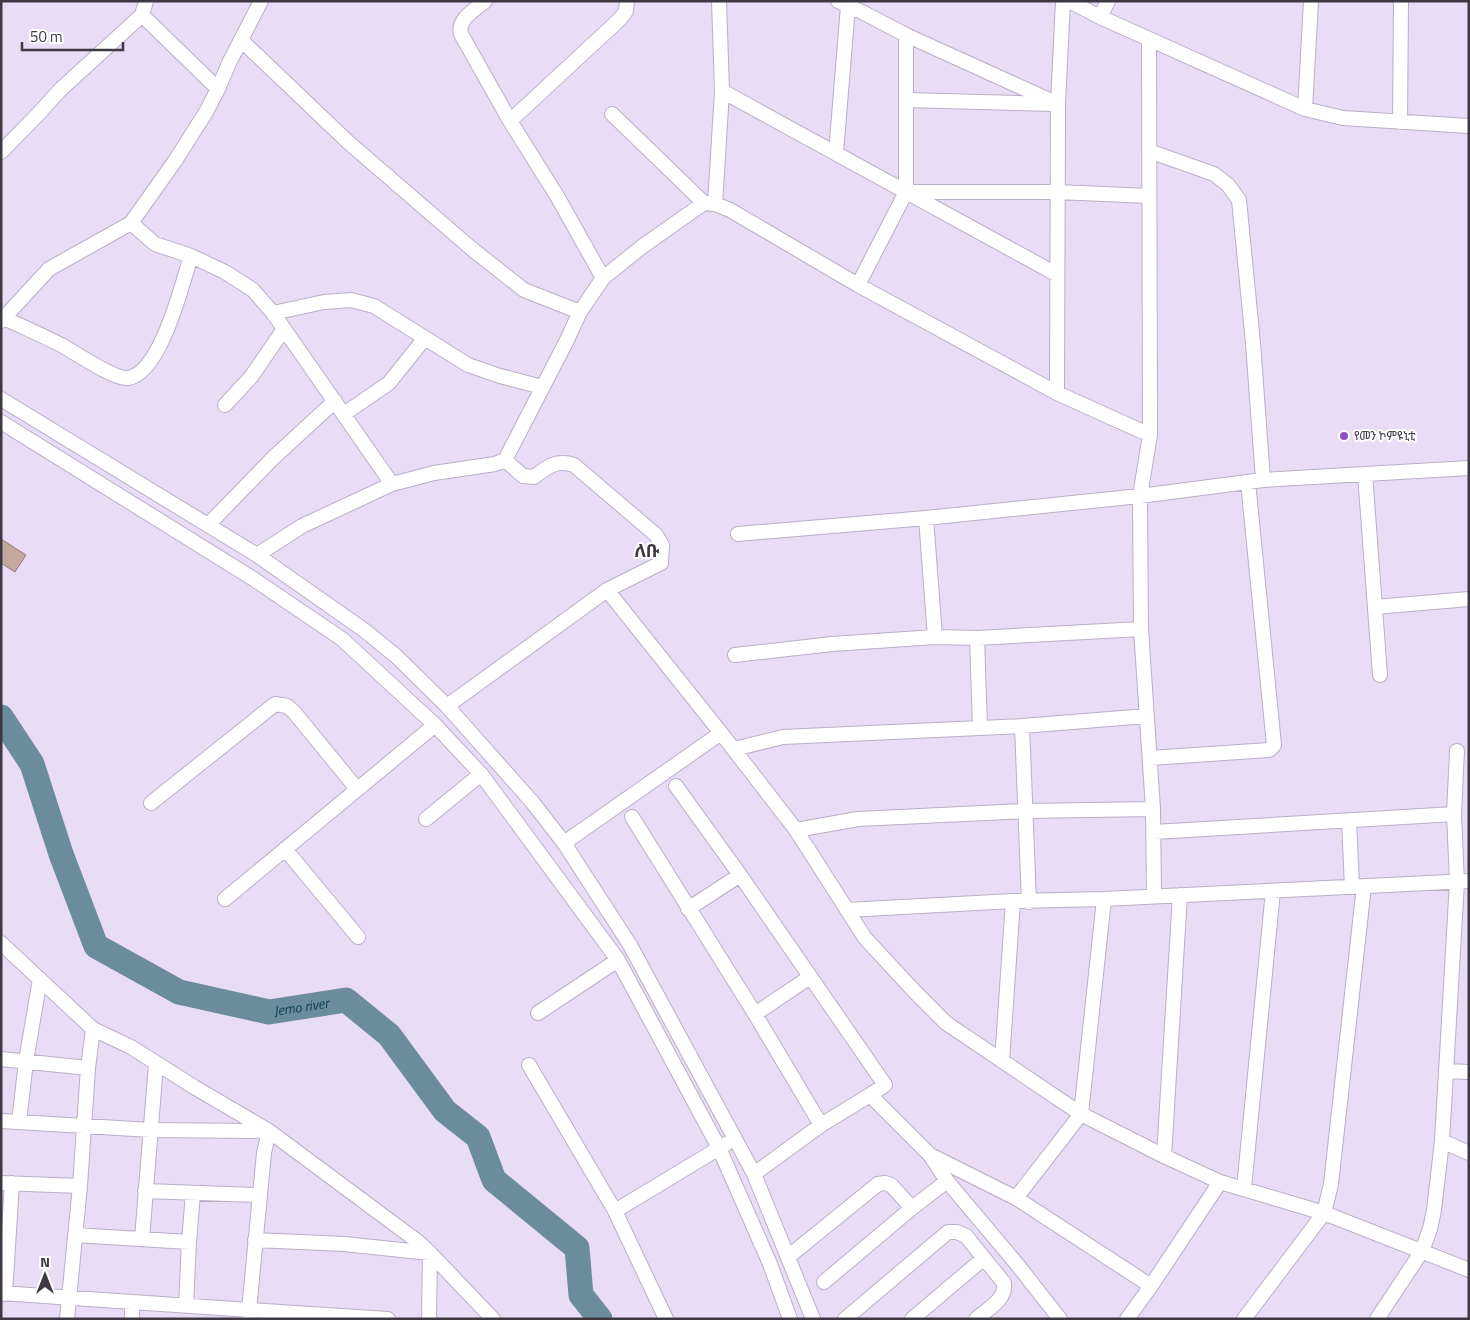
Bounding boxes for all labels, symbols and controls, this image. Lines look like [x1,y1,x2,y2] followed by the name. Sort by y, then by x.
[22,20,124,52] scale bar
[30,25,63,48] text: 50 m
[1354,426,1416,445] place label: የመን ኮምዩኒቲ
[1338,430,1350,442] marker: የመን ኮምዩኒቲ
[635,537,660,564] district label: ለቡ
[272,992,332,1021] water label: Jemo river
[20,1250,70,1300] north arrow
[40,1251,50,1272] text: N

